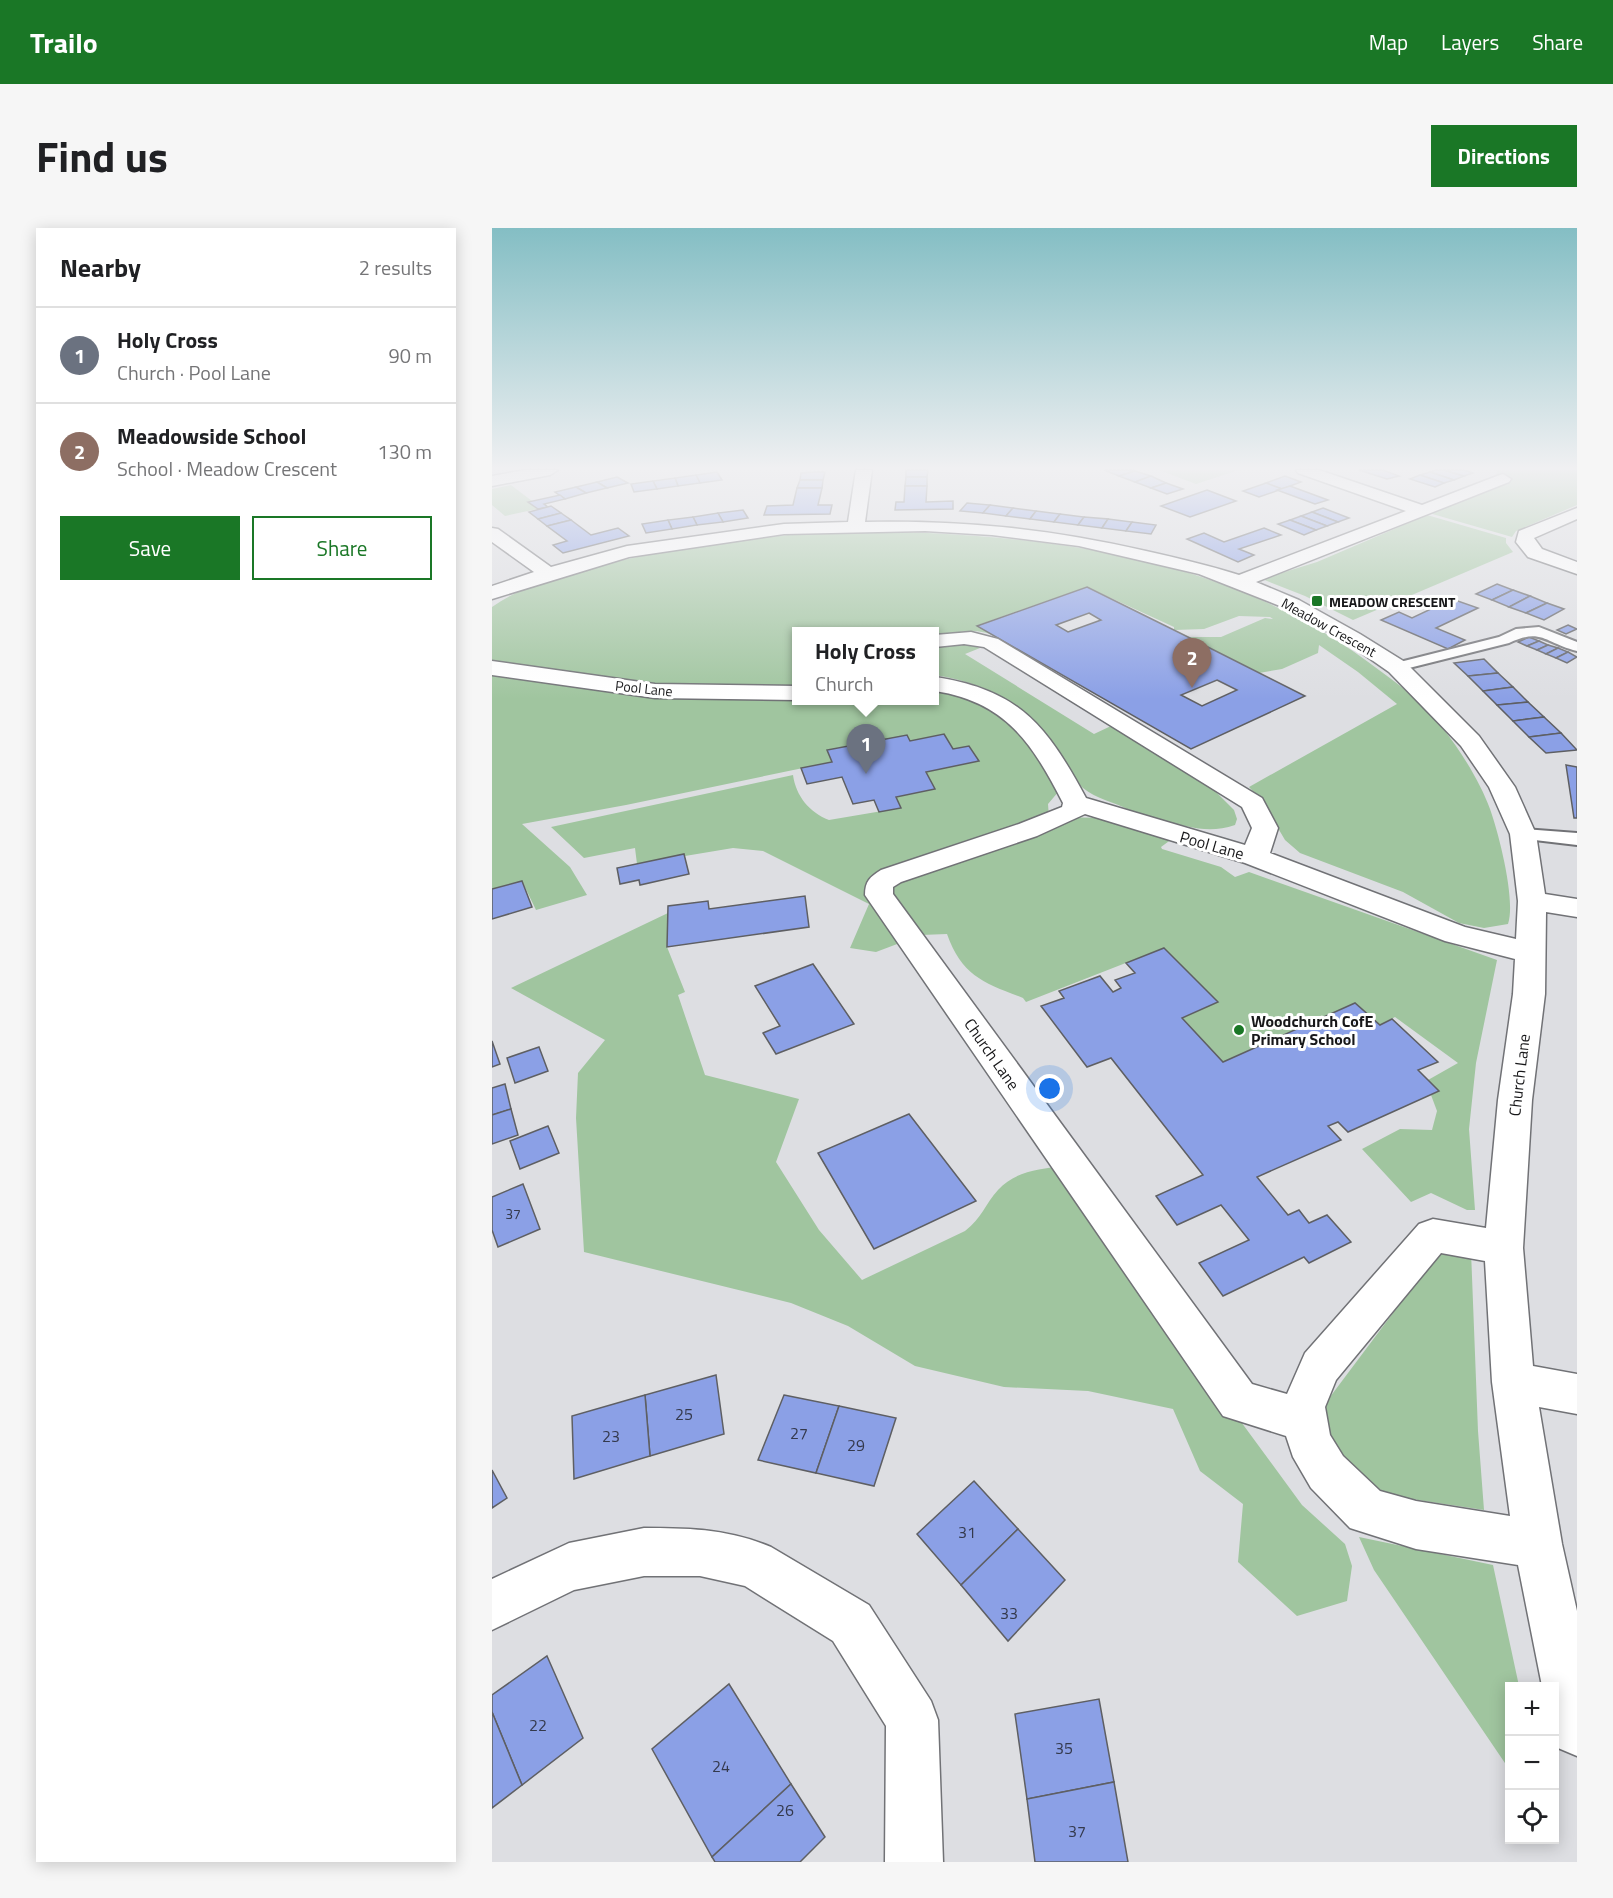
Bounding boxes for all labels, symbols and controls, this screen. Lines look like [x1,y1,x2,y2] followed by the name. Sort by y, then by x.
[30,21,98,64] text: Trailo
[1369,26,1408,58] text: Map
[1441,26,1499,58] text: Layers
[1532,26,1583,58] text: Share
[36,124,168,188] text: Find us
[1431,125,1577,187] button: Directions
[60,248,141,287] text: Nearby
[359,252,432,283] text: 2 results
[117,323,218,357] text: Holy Cross
[74,340,85,371] text: 1
[388,340,432,371] text: 90 m
[117,357,271,388] text: Church · Pool Lane
[117,419,306,453] text: Meadowside School
[74,436,85,467] text: 2
[377,436,432,467] text: 130 m
[117,453,337,484] text: School · Meadow Crescent
[60,516,240,580] button: Save
[252,516,432,580] button: Share
[1329,591,1456,612] place label: MEADOW CRESCENT
[1278,592,1380,662] street label: Meadow Crescent
[1310,594,1324,608] marker: MEADOW CRESCENT
[792,627,939,705] popup
[815,634,916,668] text: Holy Cross
[1172,638,1212,688] pin: 2
[815,668,873,699] text: Church
[614,675,674,701] street label: Pool Lane
[846,724,886,774] pin: 1
[1177,824,1247,866] street label: Pool Lane
[1251,1009,1373,1051] place label: Woodchurch CofE Primary School
[958,1013,1026,1095] street label: Church Lane
[1232,1023,1246,1037] marker: Woodchurch CofE Primary School
[1502,1033,1536,1117] street label: Church Lane
[1035,1074,1064,1103] your location
[505,1203,521,1224] house number: 37
[675,1402,693,1426] house number: 25
[790,1421,808,1445] house number: 27
[602,1424,620,1448] house number: 23
[847,1433,865,1457] house number: 29
[958,1520,976,1544] house number: 31
[1000,1601,1018,1625] house number: 33
[1505,1682,1559,1844] map controls
[1505,1682,1559,1736] button: +
[529,1713,547,1737] house number: 22
[1055,1736,1073,1760] house number: 35
[1505,1736,1559,1790] button: −
[712,1754,730,1778] house number: 24
[1505,1790,1559,1844] button: locate
[776,1798,794,1822] house number: 26
[1068,1819,1086,1843] house number: 37

